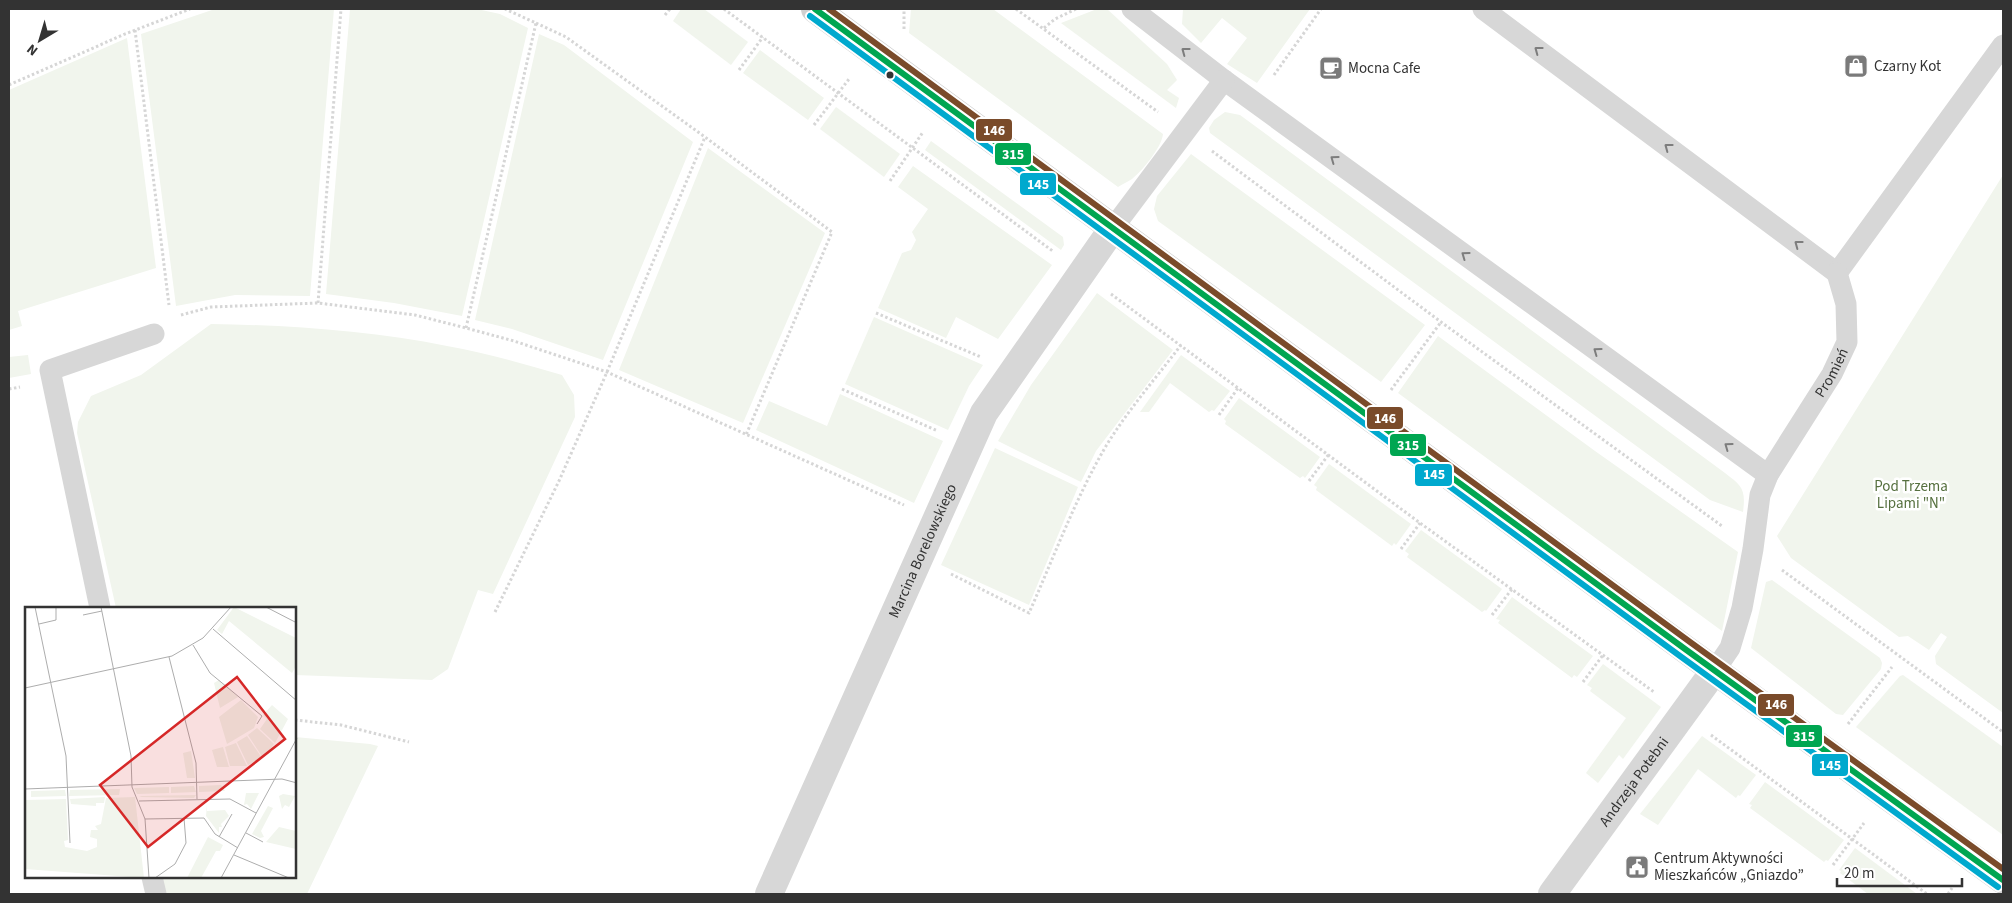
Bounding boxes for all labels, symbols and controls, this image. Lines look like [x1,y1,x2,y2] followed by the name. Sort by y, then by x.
[15,15,65,65] north arrow
[23,39,42,60] text: N
[1534,47,1544,56] one-way arrow
[1181,48,1191,57] one-way arrow
[1843,53,1869,79] shop icon: Czarny Kot
[1318,55,1344,81] cafe icon: Mocna Cafe
[1874,56,1941,77] place label: Czarny Kot
[1348,58,1420,79] place label: Mocna Cafe
[885,70,895,80] unlabelled marker
[975,118,1013,142] line badge: 146
[983,121,1005,141] text: 146
[994,142,1032,166] line badge: 315
[1664,144,1674,153] one-way arrow
[1002,145,1024,165] text: 315
[1330,156,1340,165] one-way arrow
[1019,172,1057,196] line badge: 145
[1027,175,1049,195] text: 145
[1794,241,1804,250] one-way arrow
[1462,252,1471,261] one-way arrow
[1809,344,1853,401] street label: Promień
[1594,348,1603,356] one-way arrow
[1366,406,1404,430] line badge: 146
[1374,409,1396,429] text: 146
[1389,433,1427,457] line badge: 315
[1397,436,1419,456] text: 315
[1724,443,1734,452] one-way arrow
[1414,463,1453,487] line badge: 145
[1423,465,1445,485] text: 145
[1874,476,1948,514] park label: Pod Trzema Lipami "N"
[883,480,962,621] street label: Marcina Borelowskiego
[25,607,296,878] inset map
[1757,693,1795,717] line badge: 146
[1765,695,1787,715] text: 146
[1785,724,1823,748] line badge: 315
[1793,727,1815,747] text: 315
[1594,732,1674,831] street label: Andrzeja Potebni
[1811,753,1849,777] line badge: 145
[1819,756,1841,776] text: 145
[1654,848,1804,886] place label: Centrum Aktywności Mieszkańców „Gniazdo”
[1624,854,1650,880] public building icon: Centrum Aktywności Mieszkańców „Gniazdo”
[1837,856,1962,888] scale bar
[1844,863,1874,884] text: 20 m

